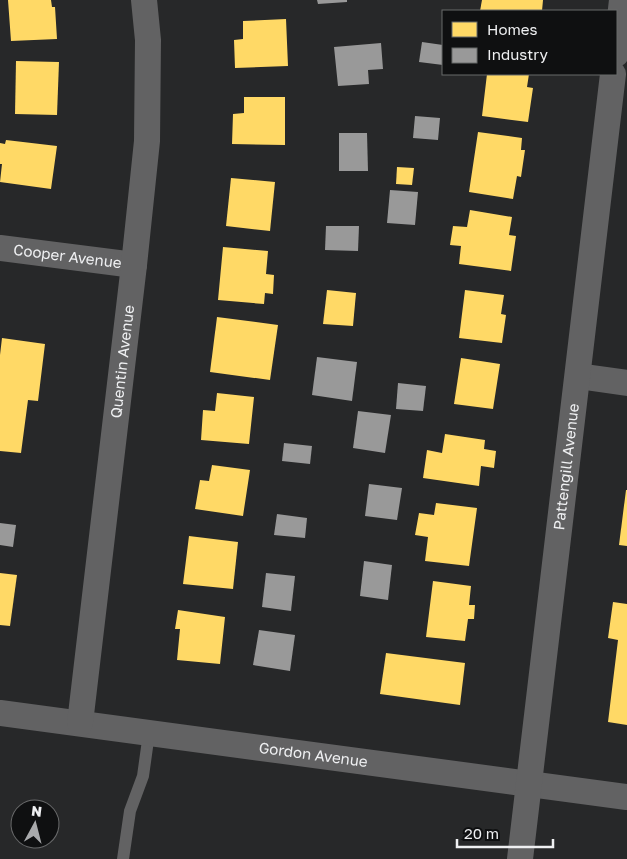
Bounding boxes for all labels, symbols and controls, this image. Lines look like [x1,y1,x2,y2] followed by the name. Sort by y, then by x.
[442,10,617,75] legend
[487,20,537,38] text: Homes
[487,45,548,63] text: Industry
[12,240,123,271] street label: Cooper Avenue
[106,303,137,419] street label: Quentin Avenue
[549,402,582,531] street label: Pattengill Avenue
[258,738,369,770] street label: Gordon Avenue
[10,799,60,849] north arrow
[30,802,43,820] text: N
[457,816,553,848] scale bar
[464,824,499,842] text: 20 m

